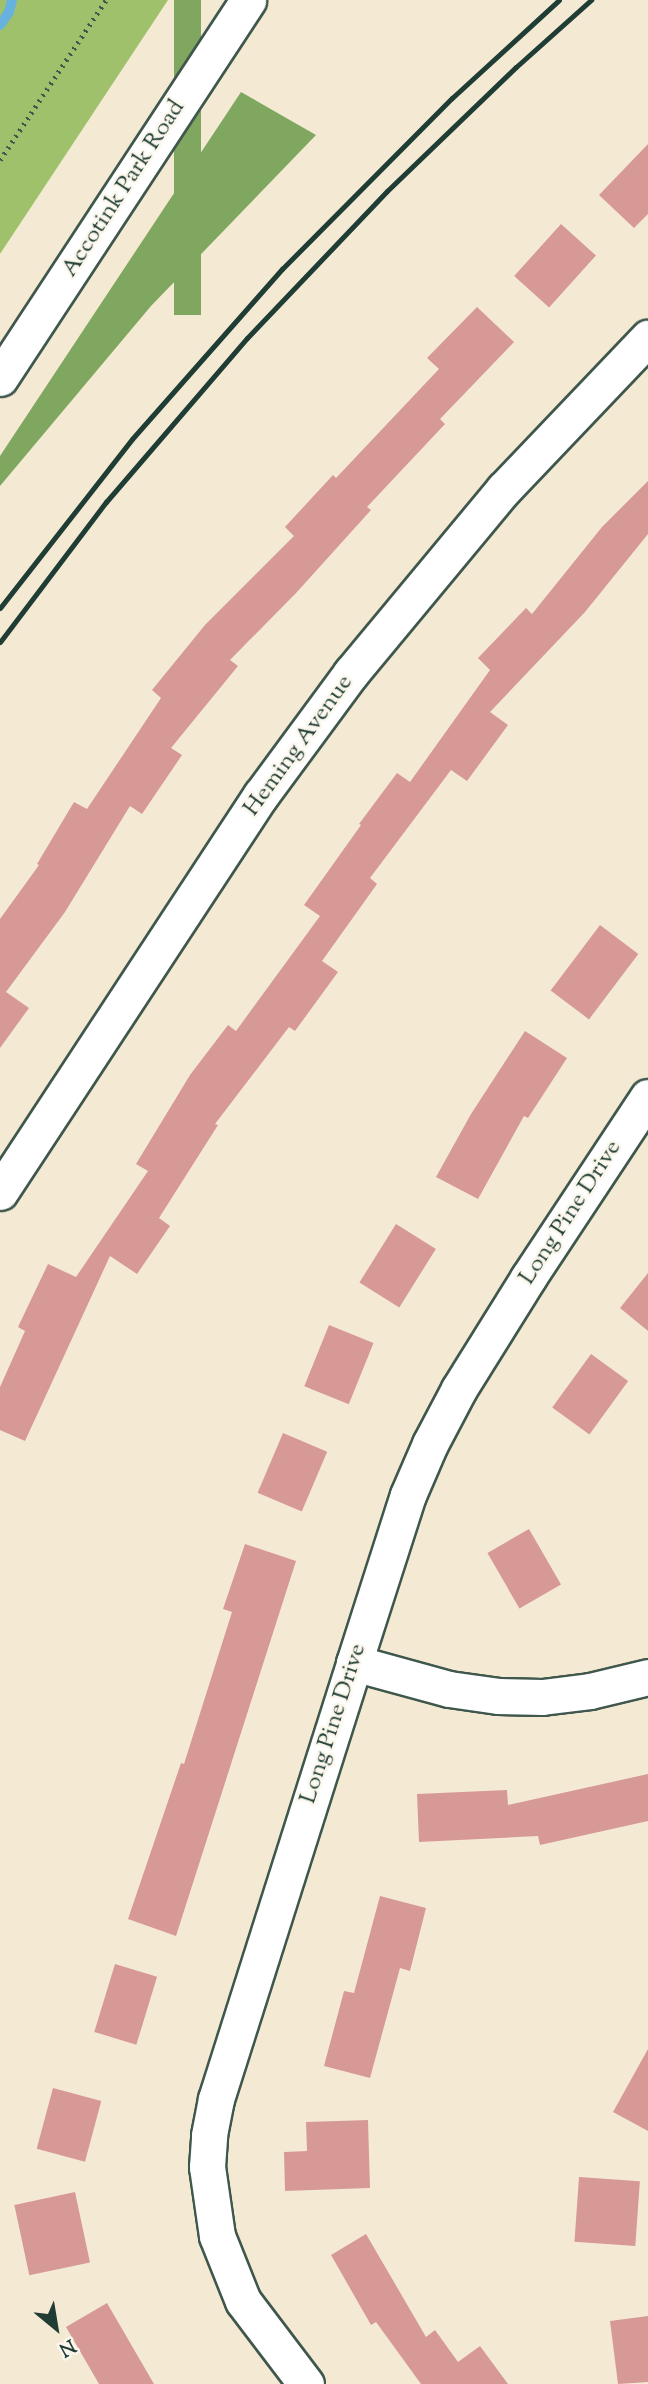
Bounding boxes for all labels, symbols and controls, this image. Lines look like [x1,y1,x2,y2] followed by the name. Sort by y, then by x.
[56,95,192,283] street label: Accotink Park Road
[238,670,360,822] street label: Heming Avenue
[514,1135,628,1291] street label: Long Pine Drive
[295,1640,373,1808] street label: Long Pine Drive
[21,2293,91,2363] north arrow
[53,2331,80,2362] text: N

